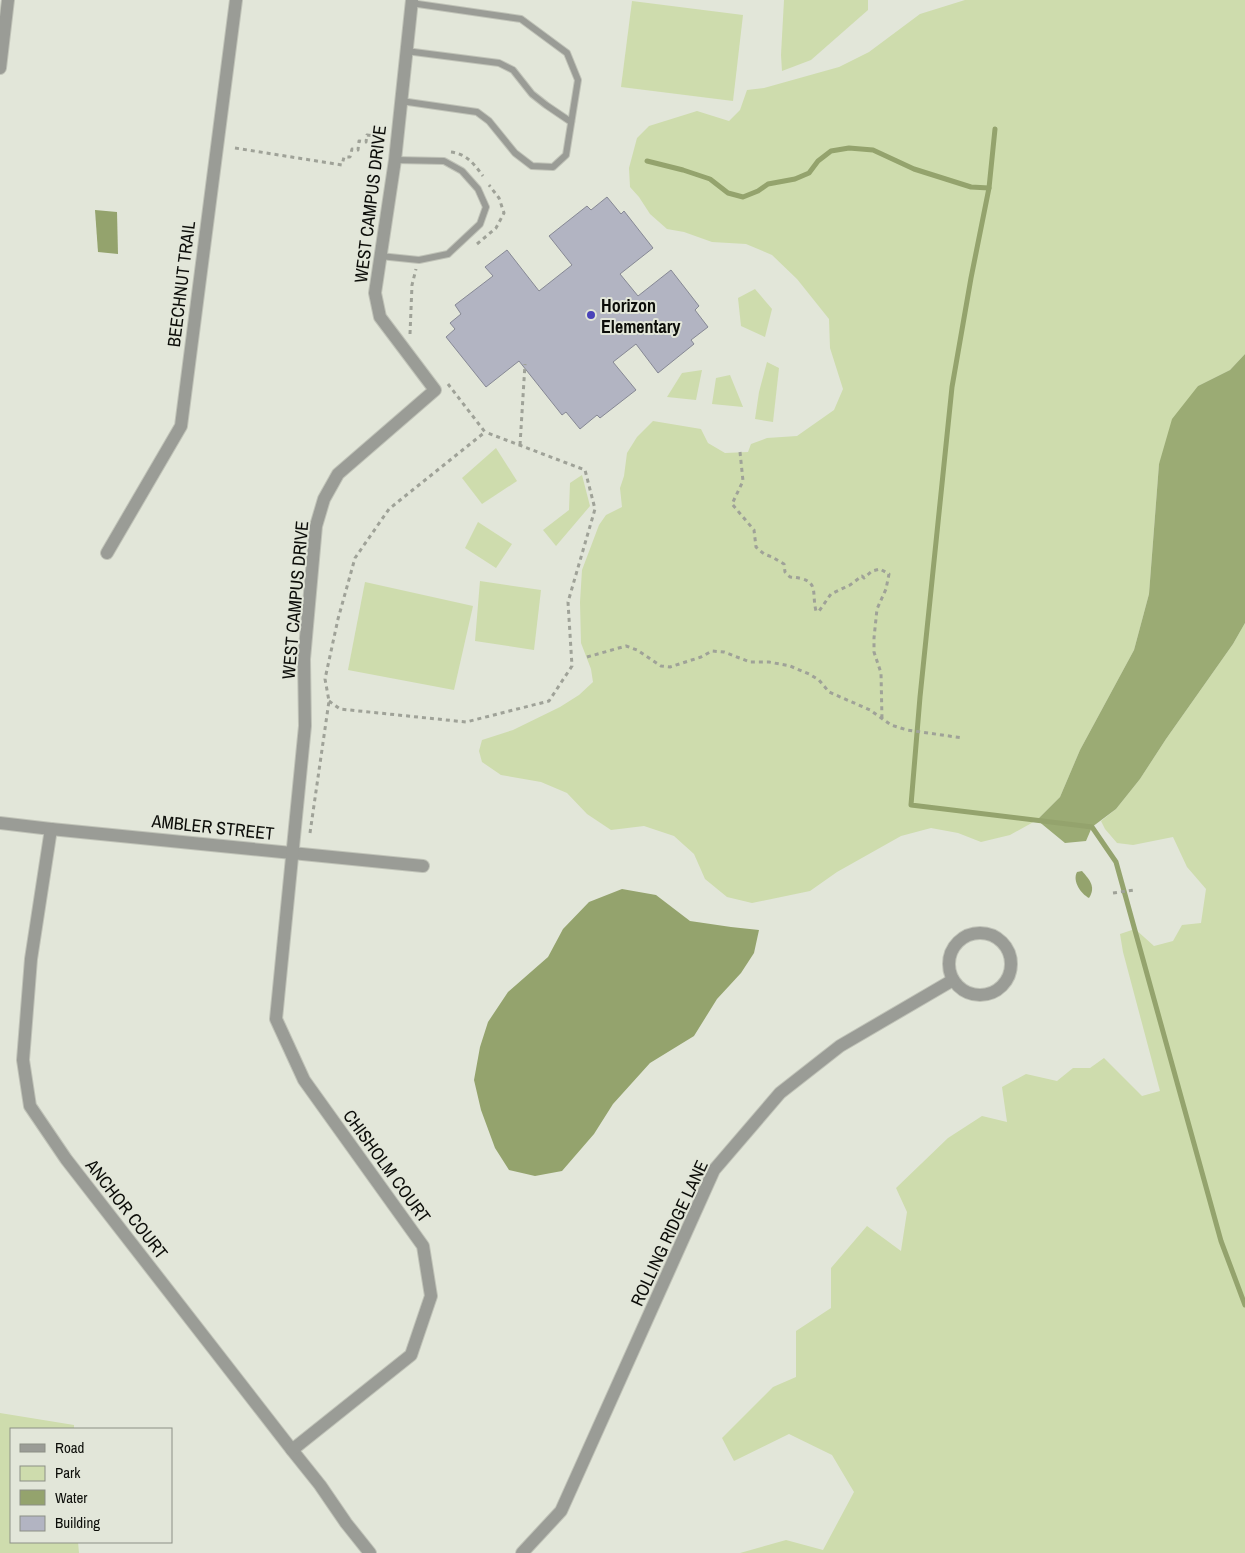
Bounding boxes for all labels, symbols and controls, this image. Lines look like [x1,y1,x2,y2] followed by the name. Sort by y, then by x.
[348,124,392,284] street label: WEST CAMPUS DRIVE
[161,220,201,348] street label: BEECHNUT TRAIL
[601,293,681,339] place label: Horizon Elementary
[585,309,597,321] marker: Horizon Elementary
[276,520,314,680] street label: WEST CAMPUS DRIVE
[150,808,275,846] street label: AMBLER STREET
[337,1104,437,1228] street label: CHISHOLM COURT
[80,1153,174,1264] street label: ANCHOR COURT
[624,1156,714,1310] street label: ROLLING RIDGE LANE
[10,1428,172,1543] legend
[55,1437,84,1458] text: Road
[55,1462,81,1483] text: Park
[55,1487,87,1508] text: Water
[55,1512,100,1533] text: Building

